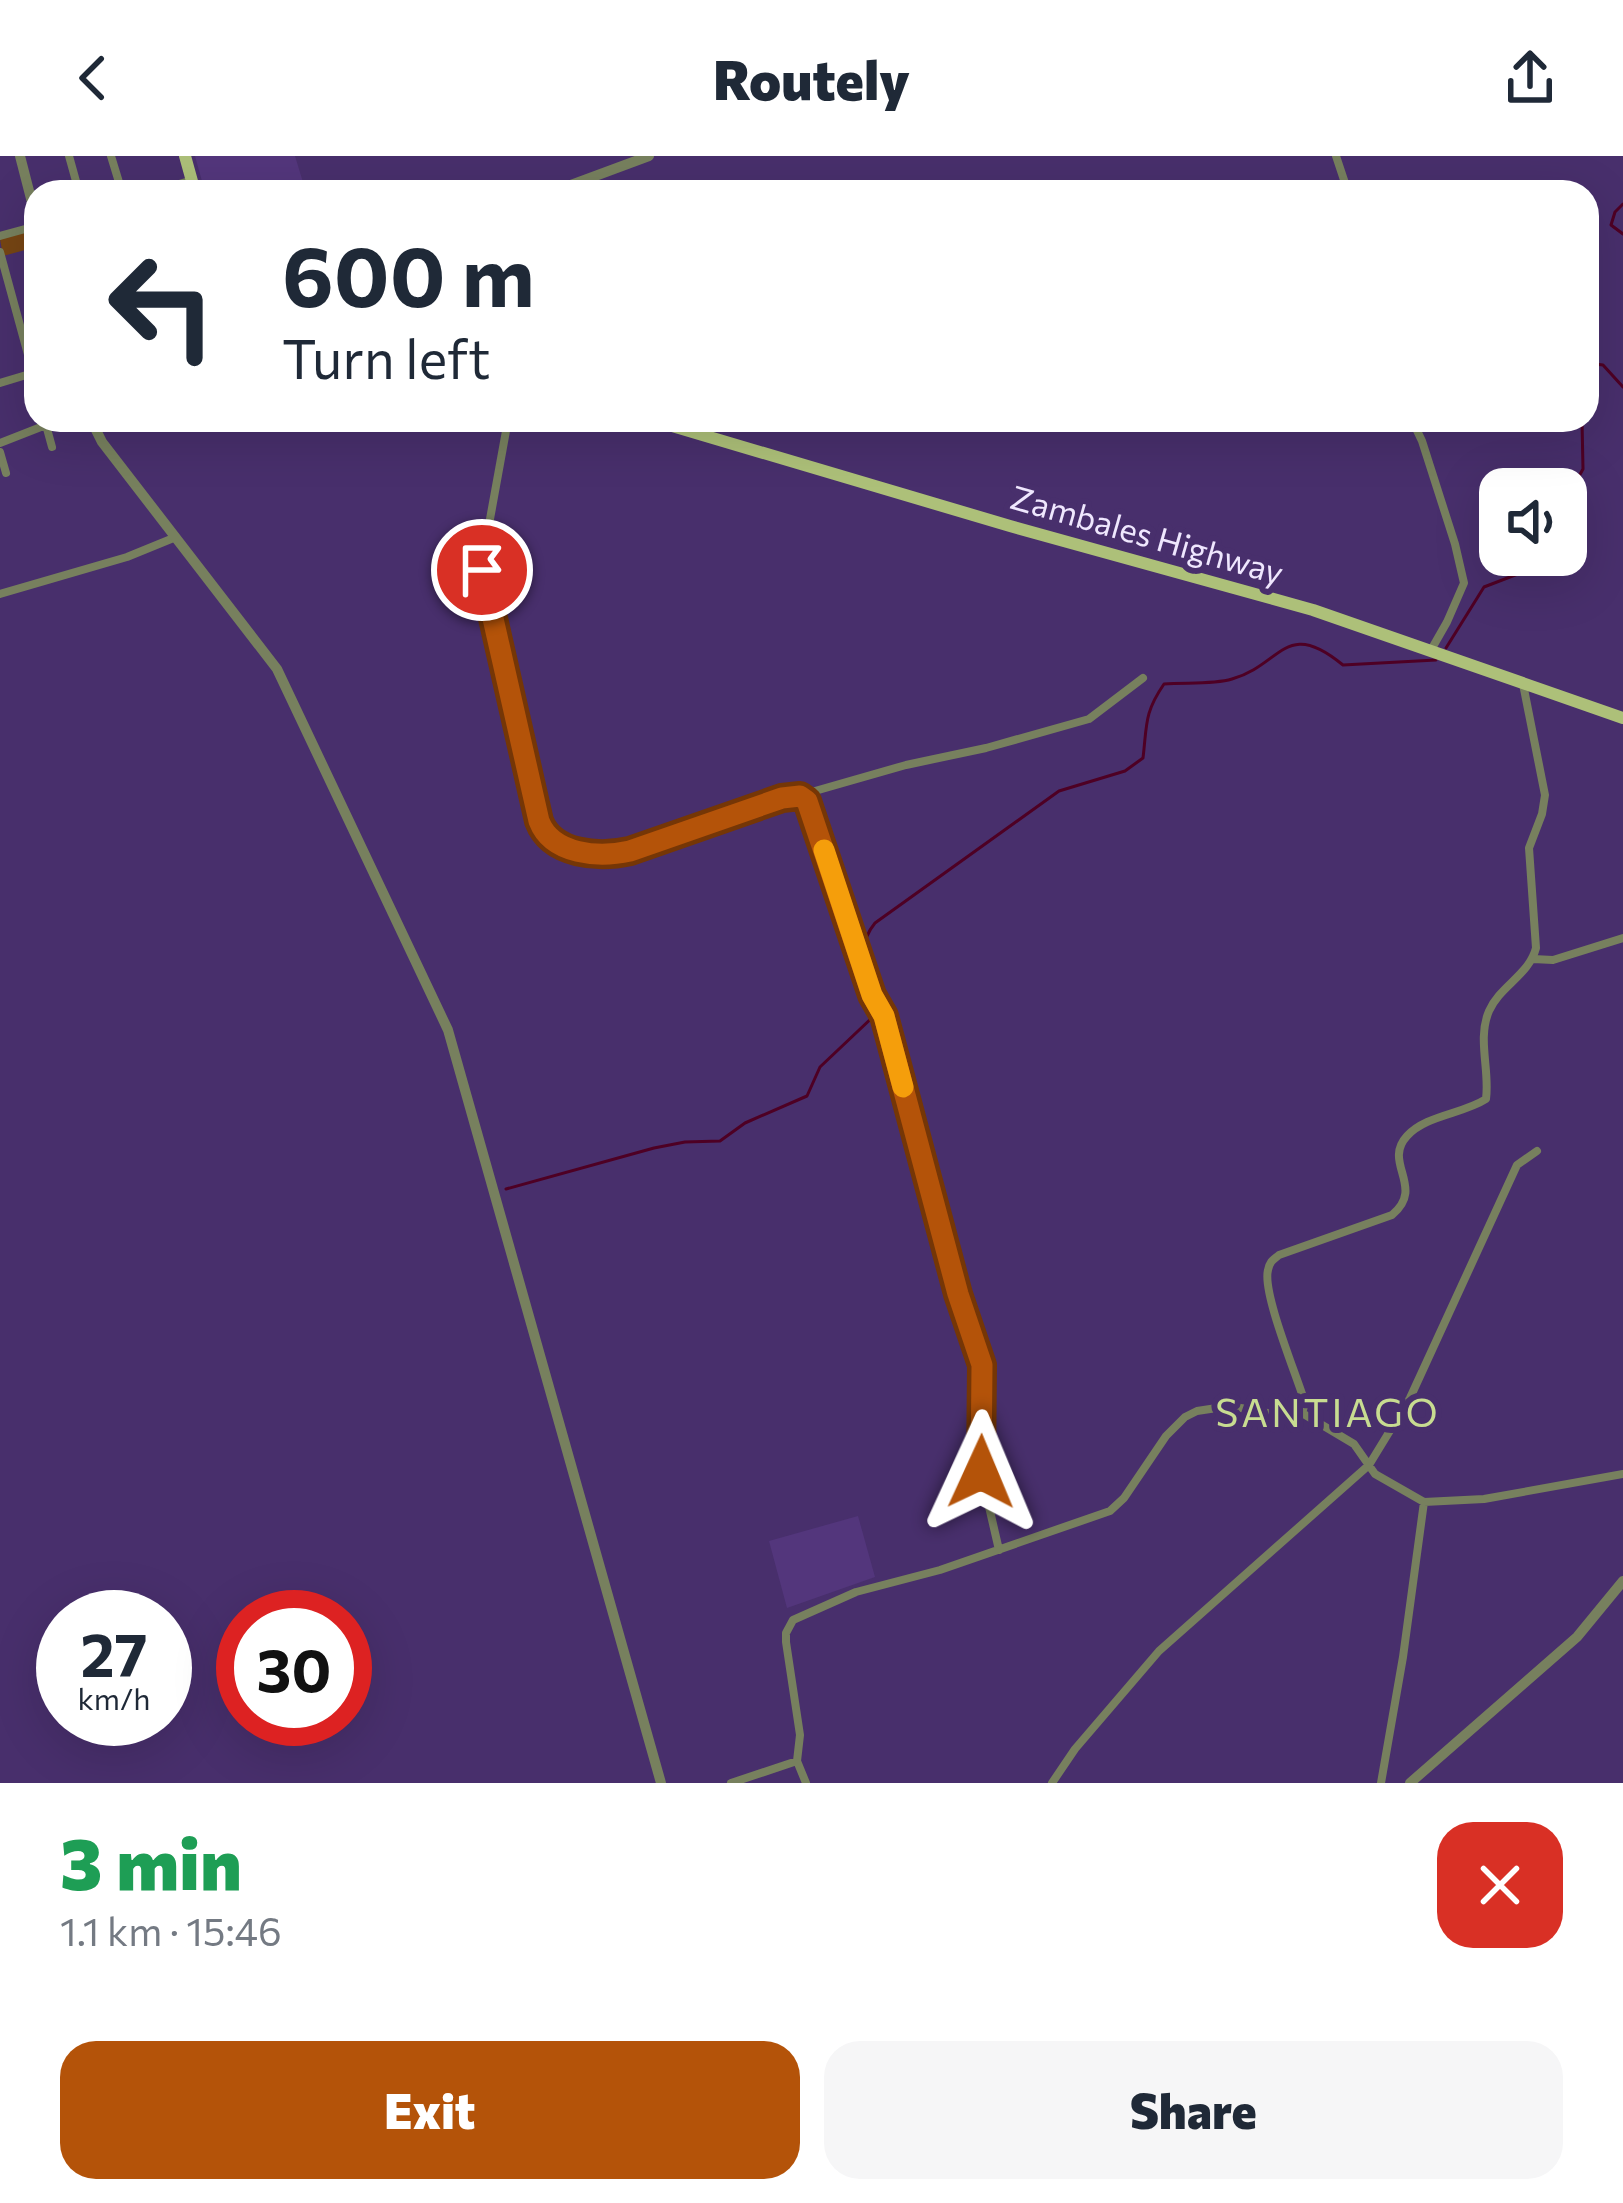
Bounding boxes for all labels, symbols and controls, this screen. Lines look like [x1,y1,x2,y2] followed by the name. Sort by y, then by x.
[60,45,126,111] icon: back
[713,45,910,111] text: Routely
[1497,45,1563,111] icon: share
[282,222,535,324] text: 600 m
[84,228,240,384] icon: left
[282,324,490,390] text: Turn left
[1479,468,1587,576] map controls
[1479,468,1587,576] button: sound
[1006,475,1289,592] street label: Zambales Highway
[431,519,533,621] pin
[449,537,515,603] icon: arrive
[1215,1387,1441,1435] district label: SANTIAGO
[918,1409,1044,1535] position arrow
[216,1590,372,1746] speed limit sign: 30
[81,1616,147,1689] text: 27
[78,1679,150,1716] text: km/h
[60,1817,242,1905] text: 3 min
[1437,1822,1563,1948] button: close
[60,1906,282,1954] text: 1.1 km · 15:46
[60,2041,800,2179] button: Exit
[824,2041,1563,2179] button: Share

